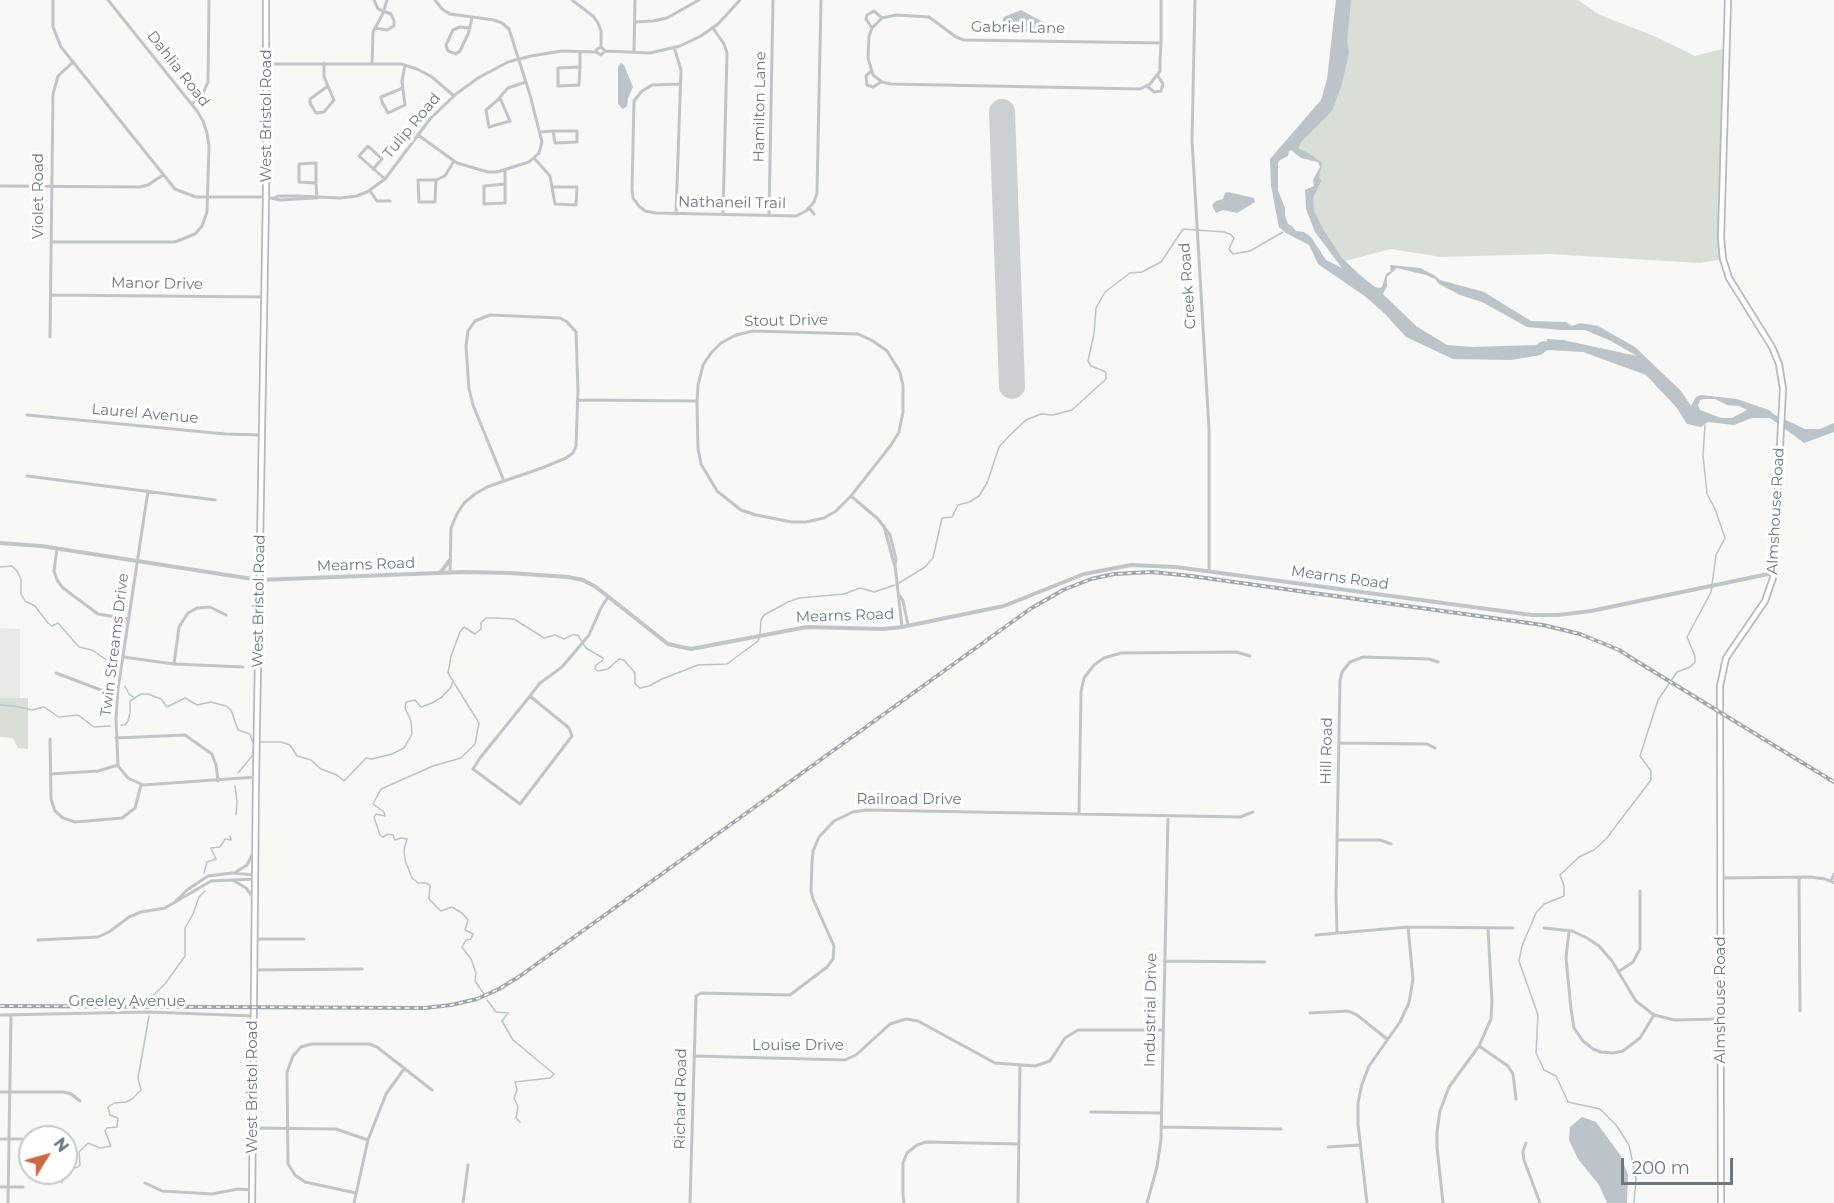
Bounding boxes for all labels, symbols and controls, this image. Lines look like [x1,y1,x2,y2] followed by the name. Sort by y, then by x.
[971,18,1065,38] street label: Gabriel Lane
[143,27,213,111] street label: Dahlia Road
[258,49,276,183] street label: West Bristol Road
[750,51,770,163] street label: Hamilton Lane
[379,90,445,162] street label: Tulip Road
[30,153,48,239] street label: Violet Road
[678,193,786,213] street label: Nathaneil Trail
[1176,242,1200,330] street label: Creek Road
[111,274,203,294] street label: Manor Drive
[744,311,828,331] street label: Stout Drive
[91,400,199,428] street label: Laurel Avenue
[1764,447,1788,575] street label: Almshouse Road
[249,534,269,668] street label: West Bristol Road
[316,554,416,576] street label: Mearns Road
[1290,562,1390,594] street label: Mearns Road
[97,572,133,718] street label: Twin Streams Drive
[795,605,895,627] street label: Mearns Road
[1317,717,1337,785] street label: Hill Road
[856,791,962,809] street label: Railroad Drive
[1712,936,1730,1064] street label: Almshouse Road
[1141,953,1161,1067] street label: Industrial Drive
[68,993,186,1011] street label: Greeley Avenue
[244,1020,262,1154] street label: West Bristol Road
[752,1037,844,1055] street label: Louise Drive
[671,1048,691,1150] street label: Richard Road
[18,1125,78,1185] north arrow
[50,1134,73,1156] text: N
[1624,1146,1736,1184] scale bar
[1632,1157,1690,1179] text: 200 m

